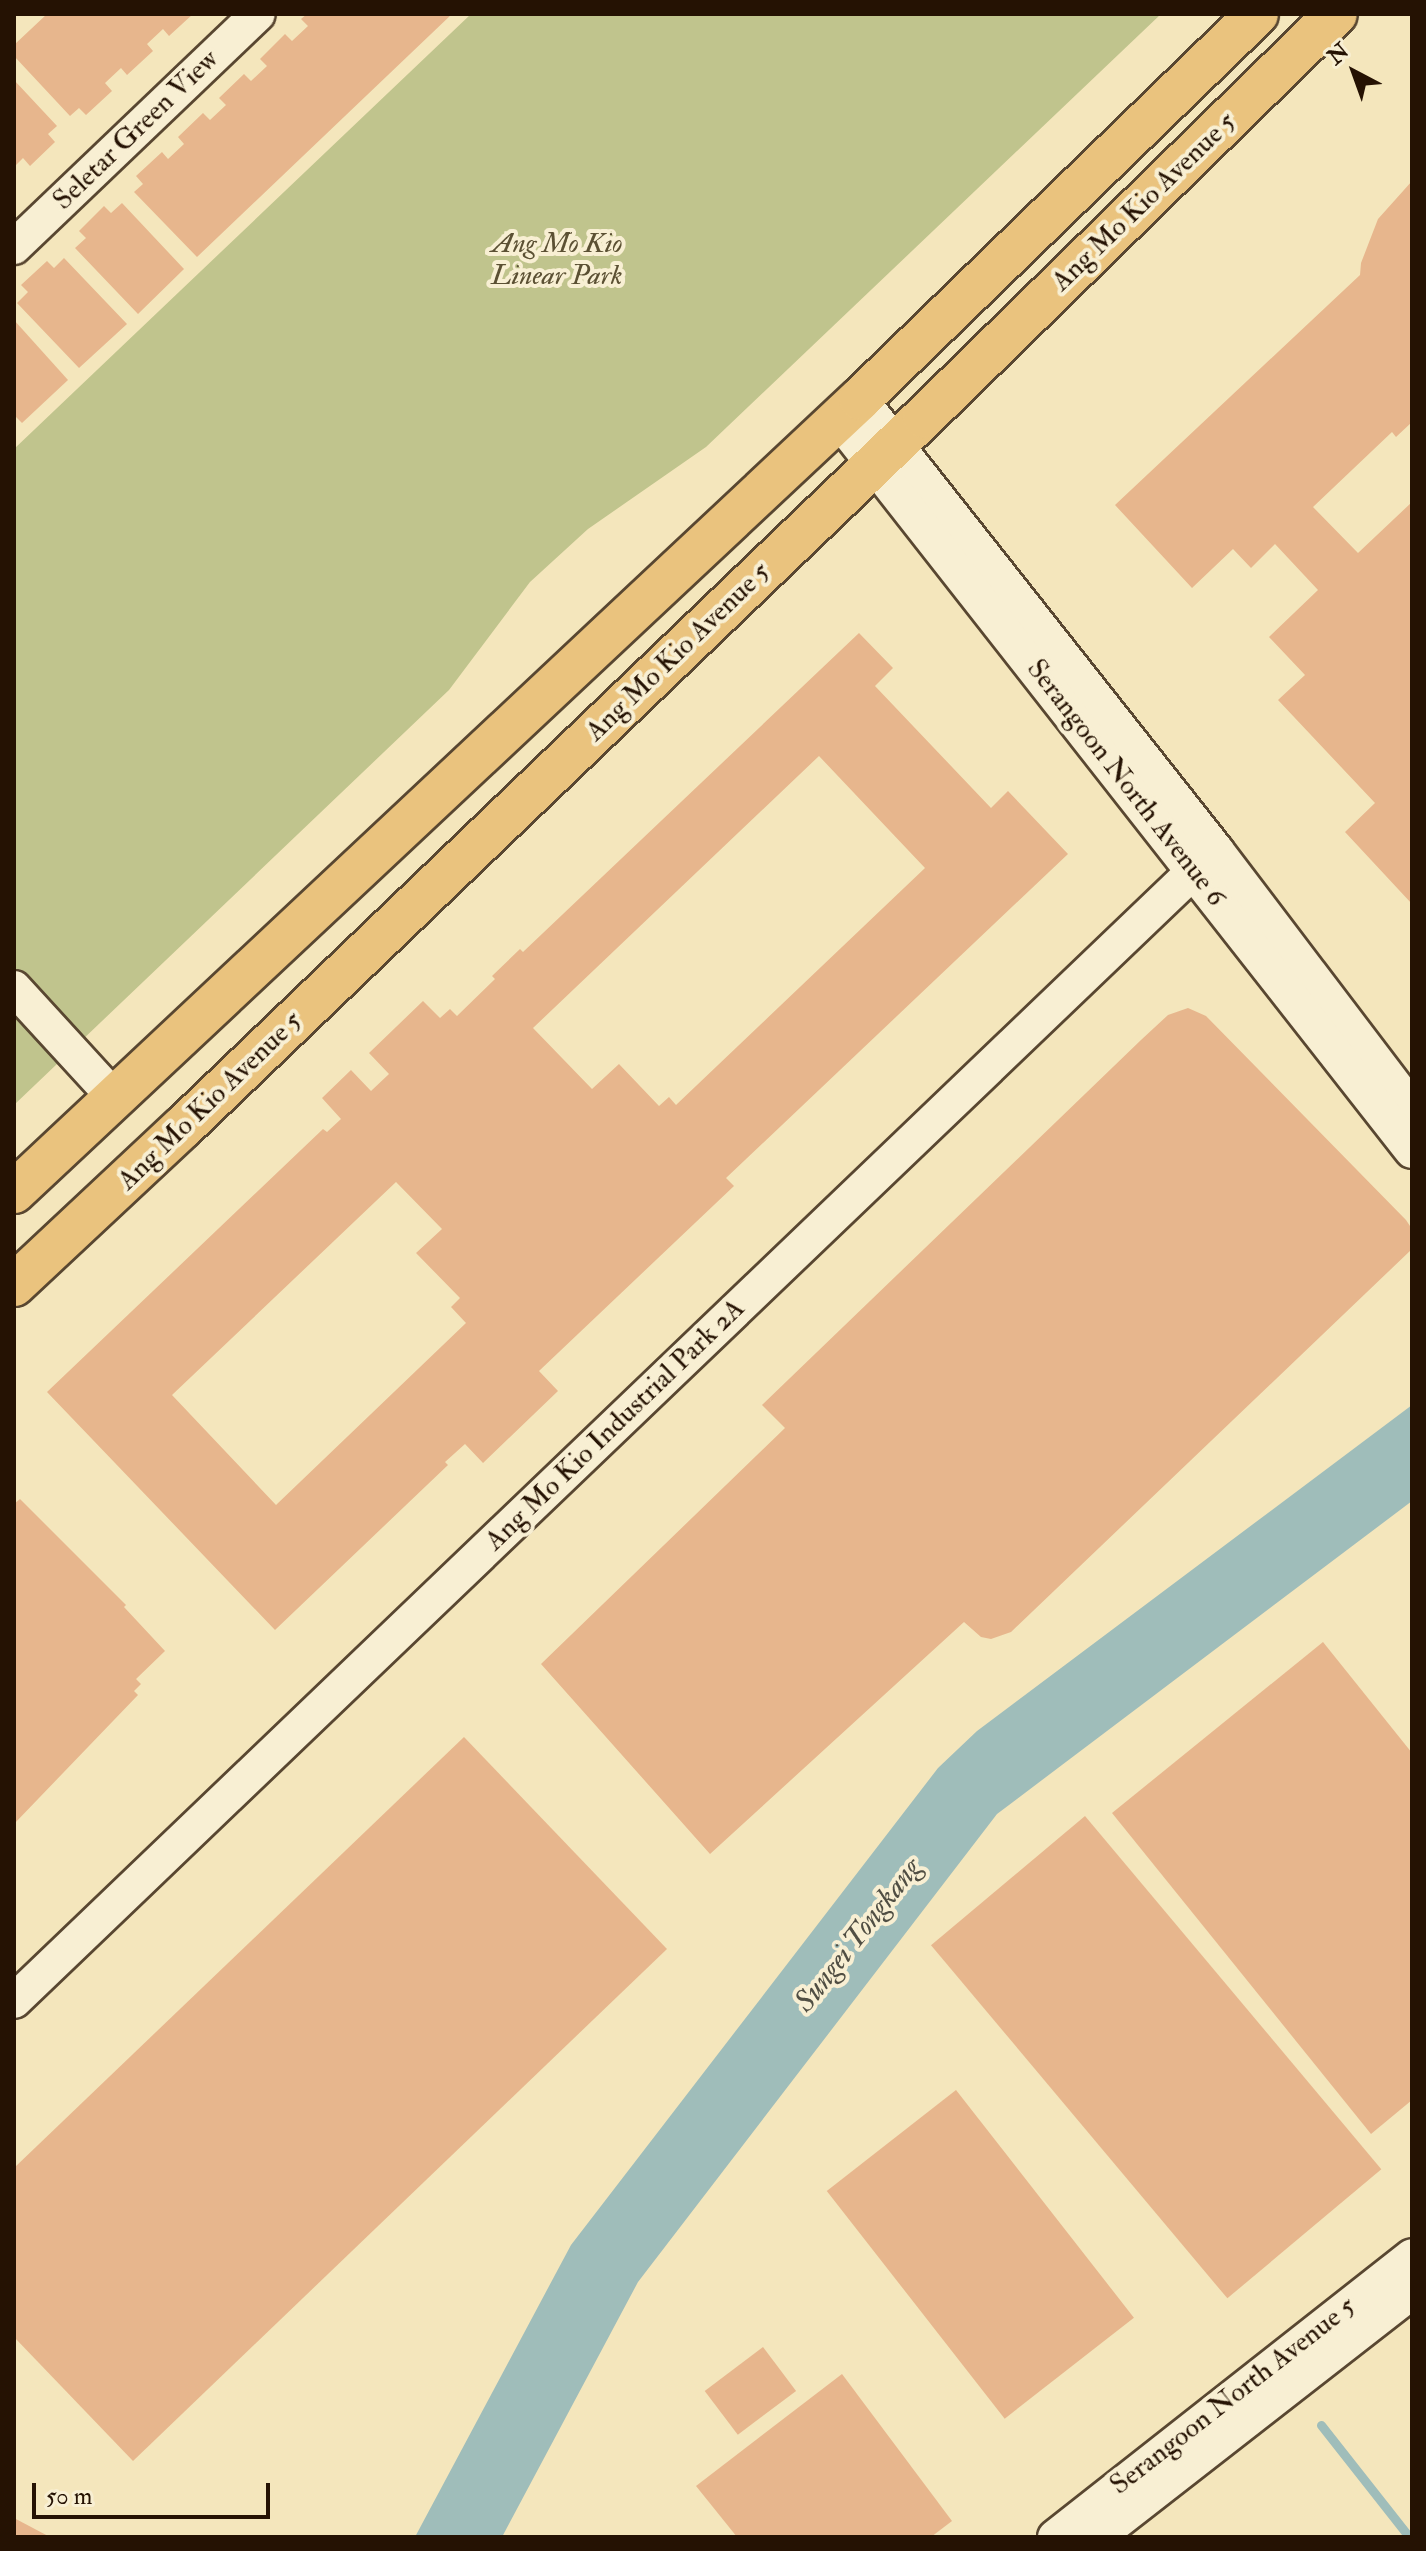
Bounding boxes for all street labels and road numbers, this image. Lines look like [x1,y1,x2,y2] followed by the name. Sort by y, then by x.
[46,43,226,217] street label: Seletar Green View
[1045,105,1243,299] street label: Ang Mo Kio Avenue 5
[579,555,777,749] street label: Ang Mo Kio Avenue 5
[1019,653,1233,913] street label: Serangoon North Avenue 6
[111,1004,309,1198] street label: Ang Mo Kio Avenue 5
[478,1292,752,1558] street label: Ang Mo Kio Industrial Park 2A
[1104,2290,1362,2502] street label: Serangoon North Avenue 5

